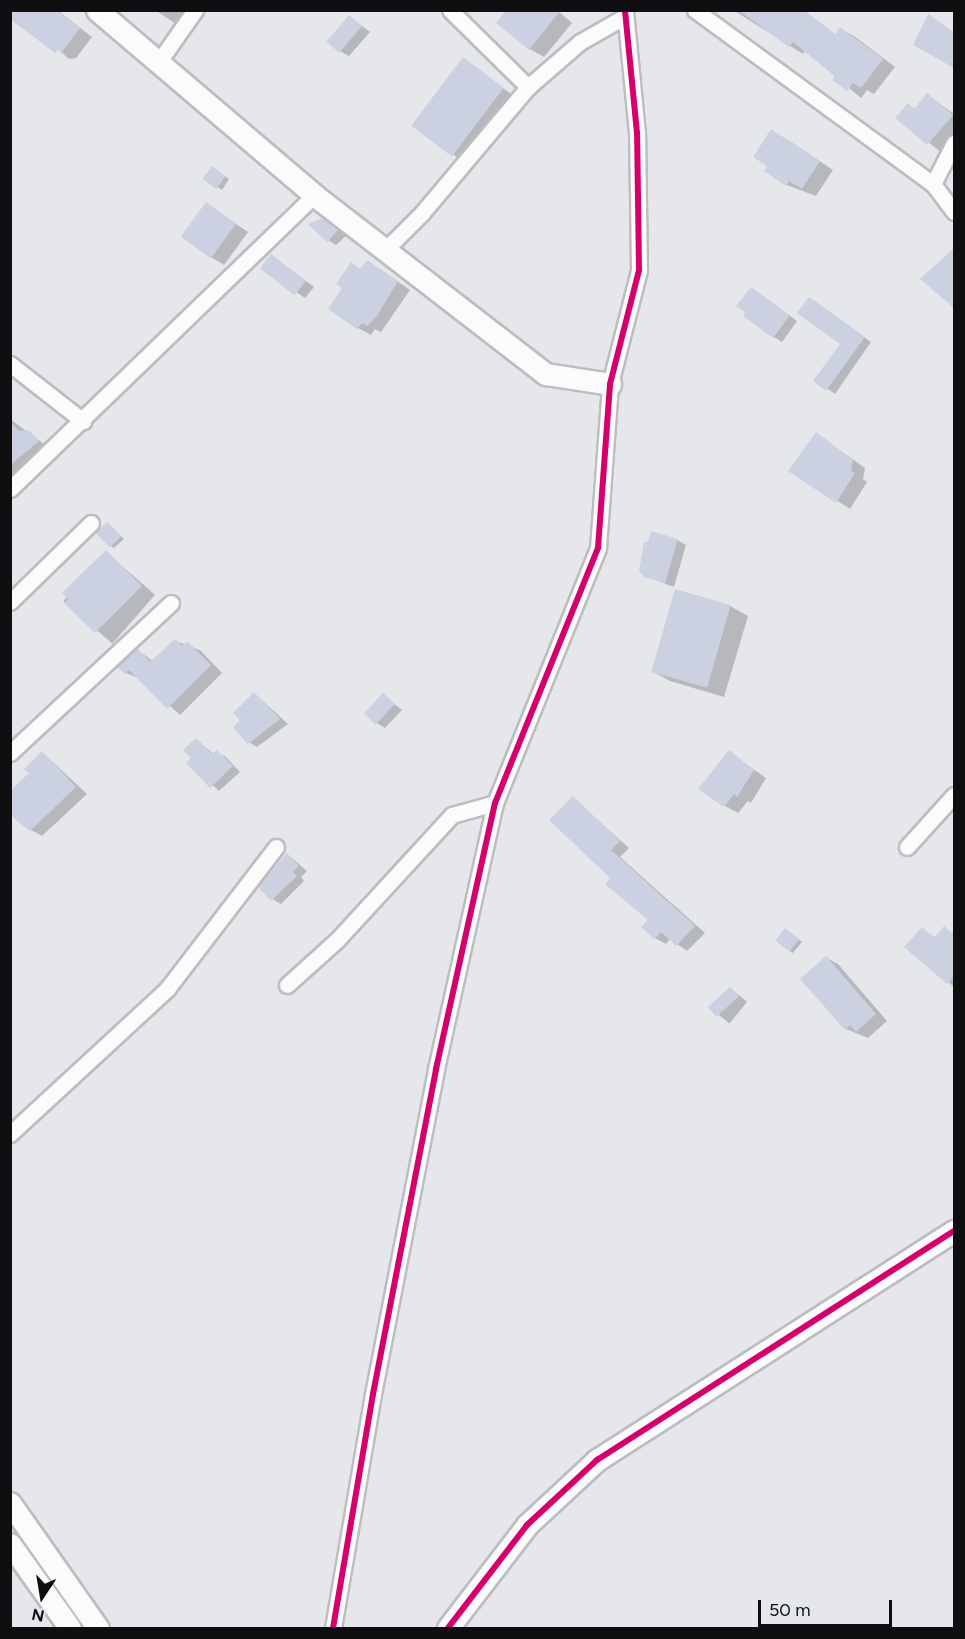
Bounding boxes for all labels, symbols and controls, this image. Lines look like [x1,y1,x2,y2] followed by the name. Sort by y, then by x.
[12,1567,72,1627] north arrow
[761,1588,894,1626] scale bar
[769,1599,811,1621] text: 50 m
[30,1605,46,1626] text: N

